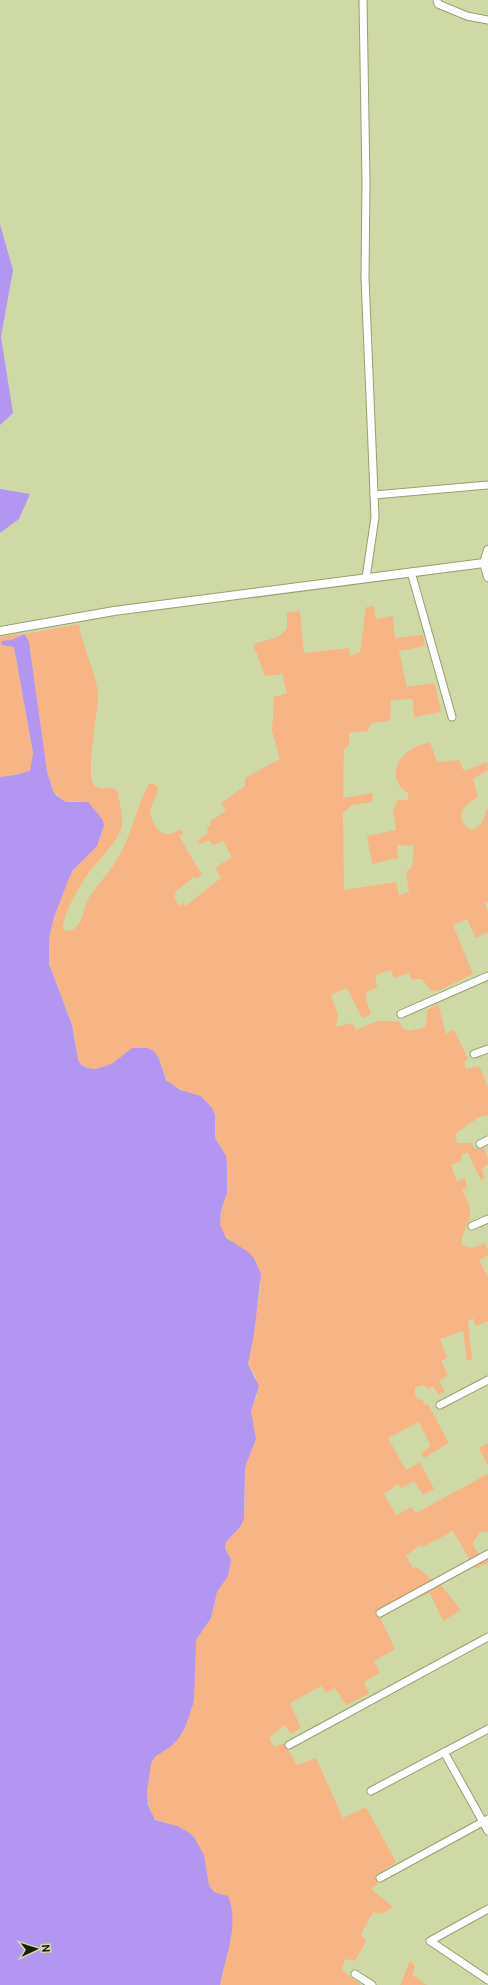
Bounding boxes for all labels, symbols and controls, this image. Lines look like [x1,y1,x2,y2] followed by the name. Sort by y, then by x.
[16,1929,56,1969] north arrow
[39,1944,53,1953] text: N

